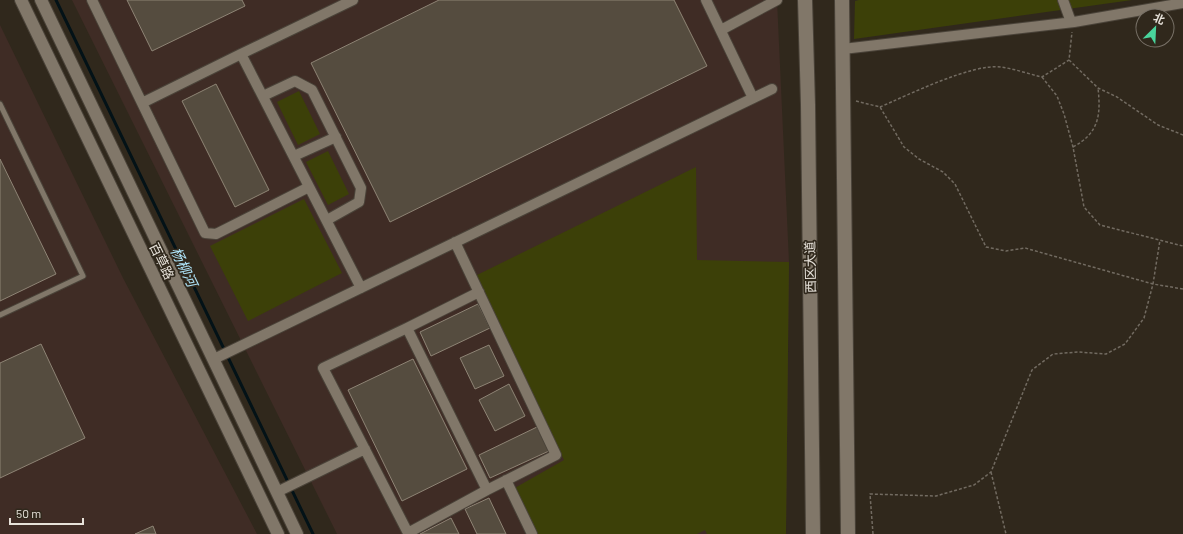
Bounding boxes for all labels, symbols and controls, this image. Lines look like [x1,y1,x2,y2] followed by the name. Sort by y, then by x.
[1135,8,1175,48] north arrow
[1152,10,1167,27] text: 北
[146,240,178,282] street label: 百草路
[802,241,818,293] street label: 西区大道
[168,244,203,292] water label: 杨柳河
[10,500,83,526] scale bar
[16,506,41,520] text: 50 m

